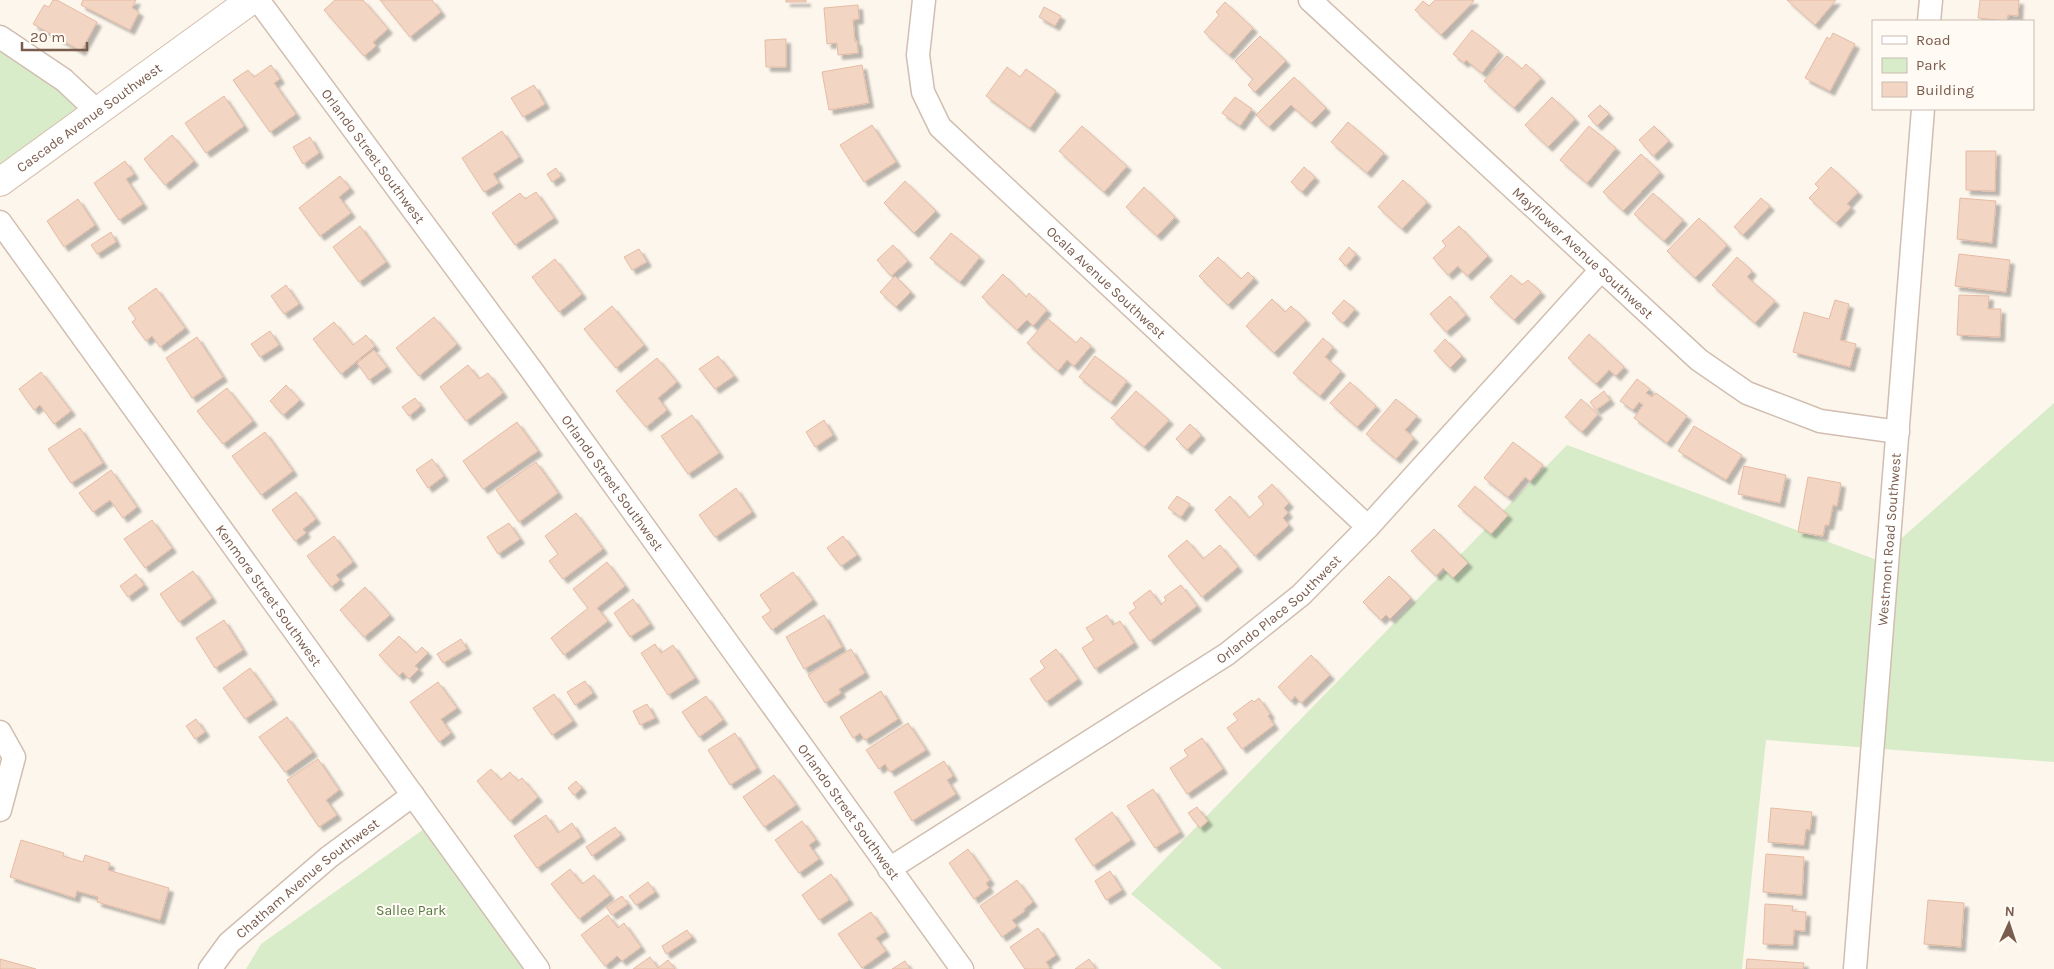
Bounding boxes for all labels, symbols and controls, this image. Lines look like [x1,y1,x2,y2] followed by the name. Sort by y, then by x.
[22,20,88,52] scale bar
[1872,20,2034,110] legend
[30,28,65,46] text: 20 m
[1916,31,1951,49] text: Road
[1916,56,1946,74] text: Park
[13,59,165,176] street label: Cascade Avenue Southwest
[1916,81,1974,99] text: Building
[318,85,429,227] street label: Orlando Street Southwest
[1509,183,1657,322] street label: Mayflower Avenue Southwest
[1043,223,1169,342] street label: Ocala Avenue Southwest
[558,411,667,554] street label: Orlando Street Southwest
[1874,452,1904,627] street label: Westmont Road Southwest
[212,521,326,669] street label: Kenmore Street Southwest
[1213,551,1344,667] street label: Orlando Place Southwest
[794,740,904,883] street label: Orlando Street Southwest
[232,814,382,942] street label: Chatham Avenue Southwest
[1984,899,2034,949] north arrow
[376,902,446,919] park label: Sallee Park
[2004,903,2015,920] text: N

